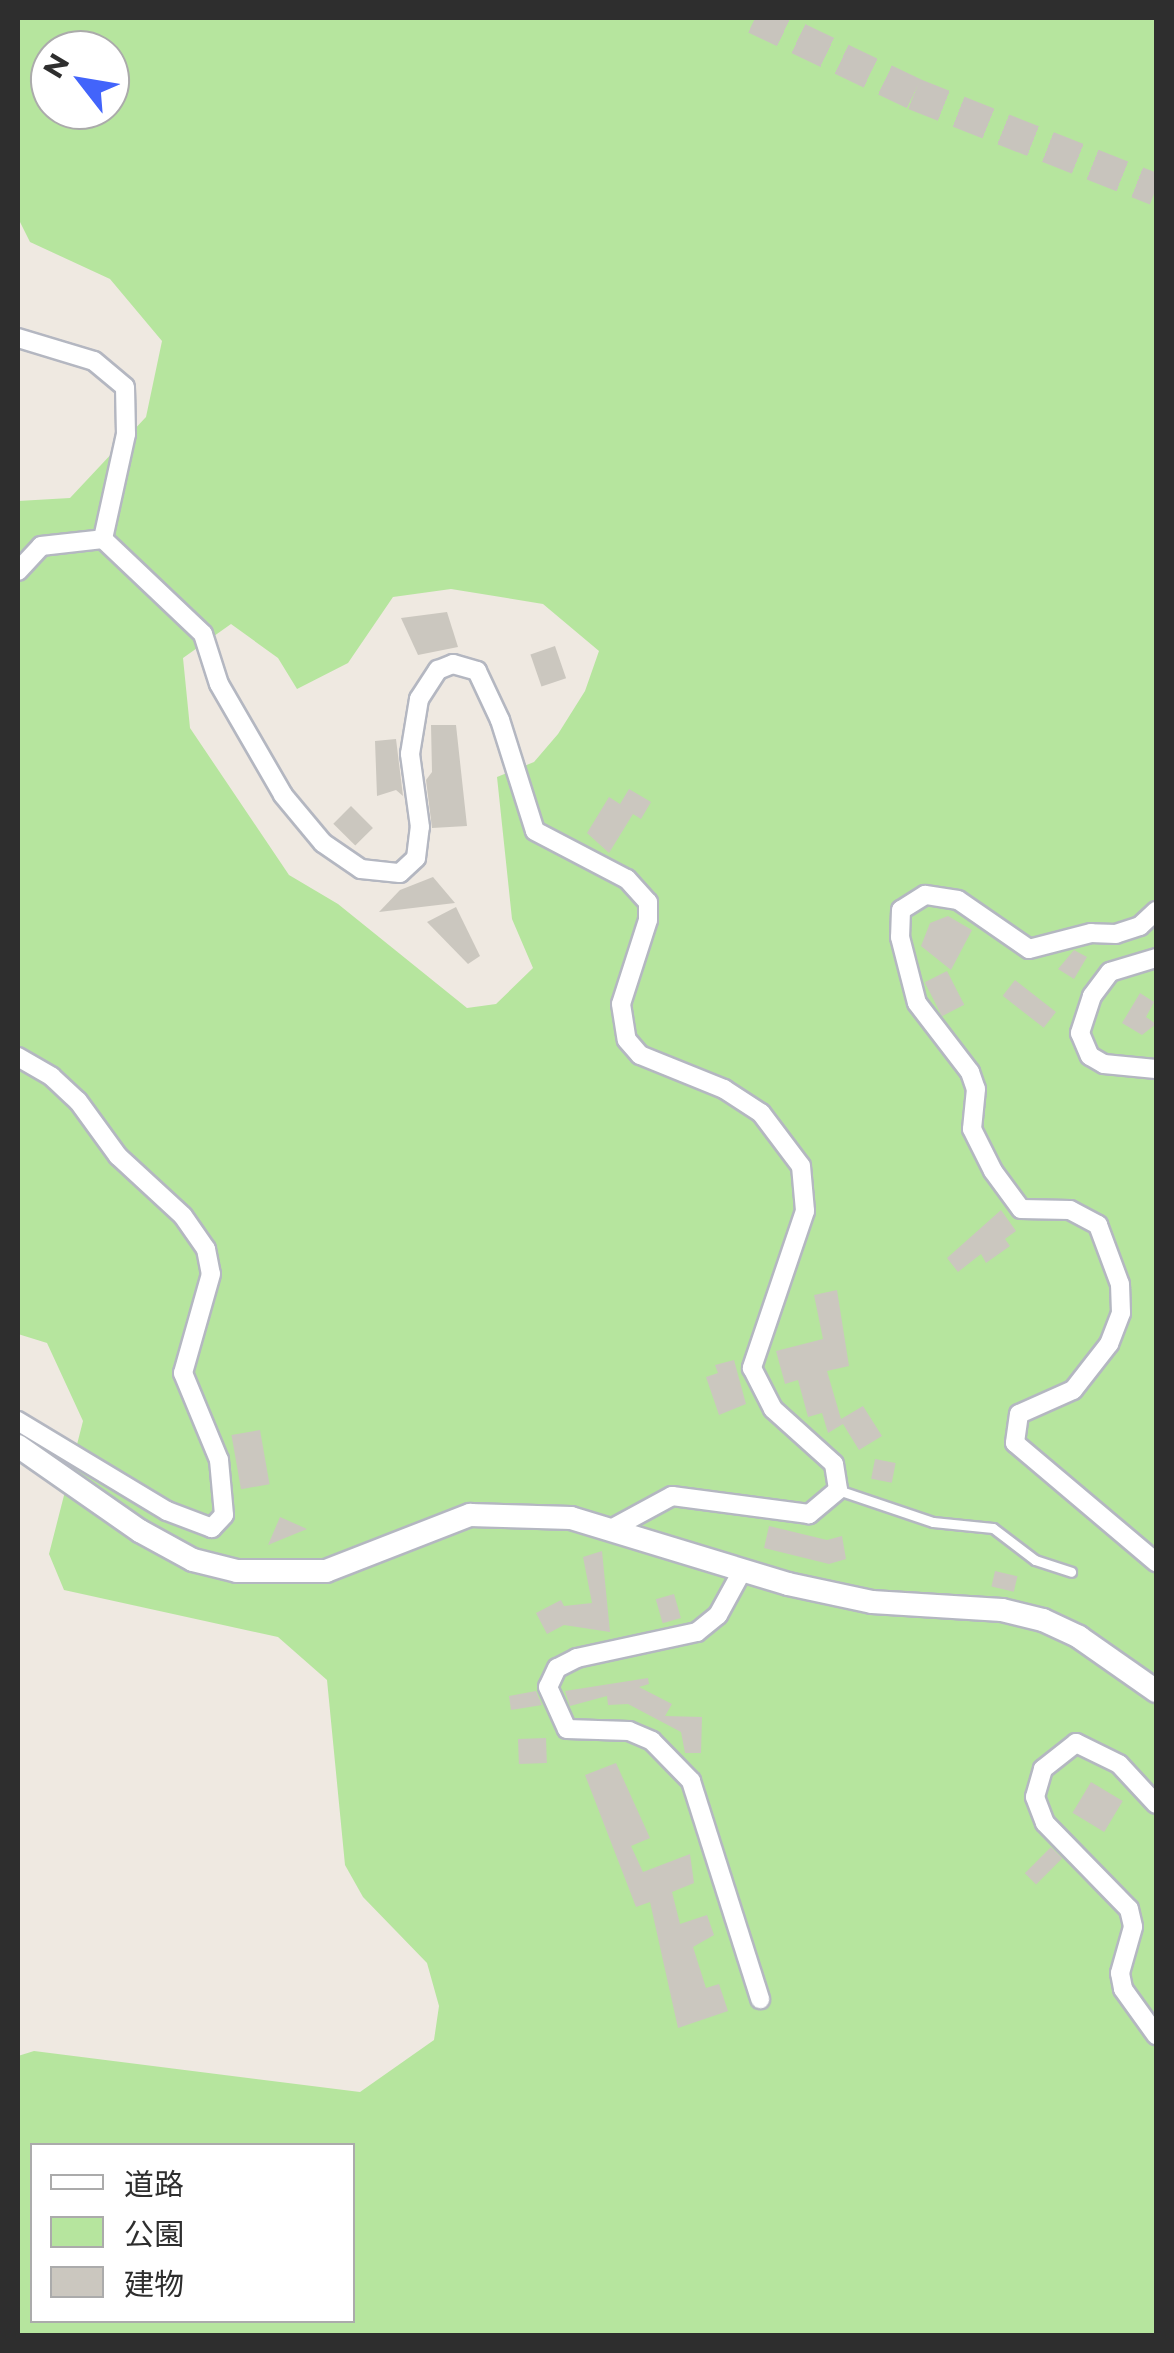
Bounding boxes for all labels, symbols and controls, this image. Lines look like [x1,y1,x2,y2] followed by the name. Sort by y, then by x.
[30,30,130,130] north arrow
[36,47,76,84] text: N
[30,2143,355,2323] legend
[124,2166,184,2203] text: 道路
[124,2216,184,2253] text: 公園
[124,2266,184,2303] text: 建物

